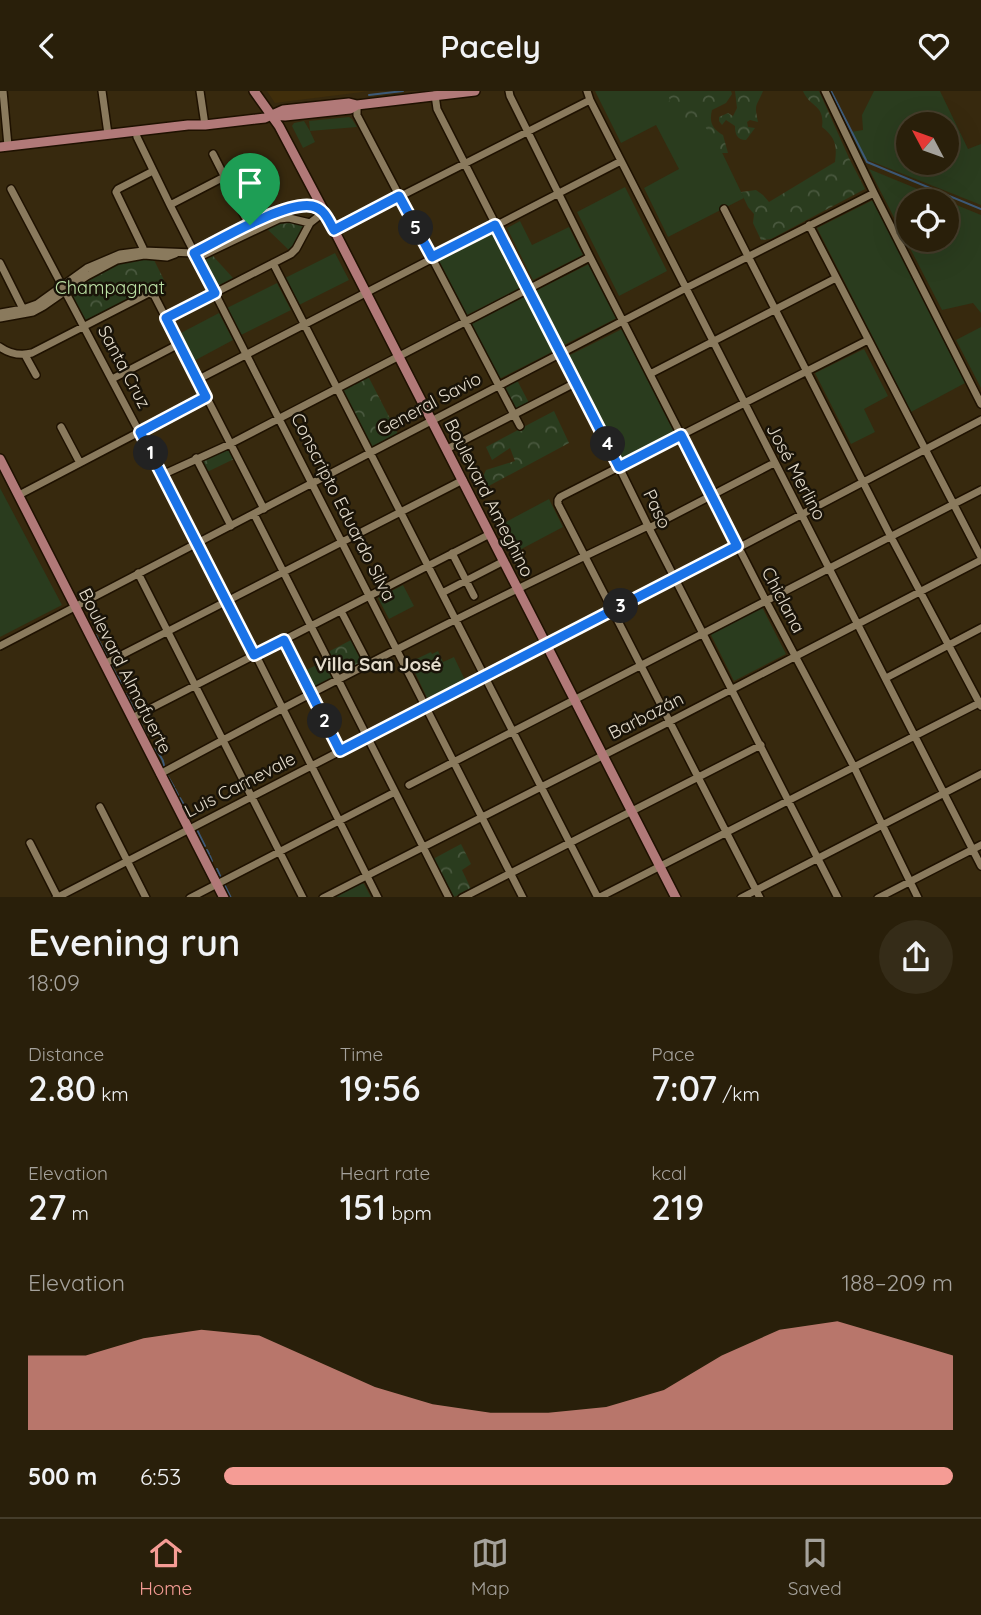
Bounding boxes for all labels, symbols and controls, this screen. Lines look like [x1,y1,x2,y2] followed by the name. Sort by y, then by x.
[440,26,541,66] text: Pacely
[28,27,66,65] icon: back
[915,27,953,65] icon: heart
[896,112,959,175] north arrow
[896,112,959,252] map controls
[220,153,280,225] pin
[231,164,269,202] icon: arrive
[896,189,959,252] button: locate
[398,211,434,245] pin: 5
[410,215,421,239] text: 5
[55,276,165,299] park label: Champagnat
[93,321,156,412] street label: Santa Cruz
[373,366,485,441] street label: General Savio
[286,409,401,605] street label: Conscripto Eduardo Silva
[440,415,539,581] street label: Boulevard Ameghino
[761,420,831,524] street label: José Merlino
[590,427,626,461] pin: 4
[602,431,613,455] text: 4
[134,435,168,471] pin: 1
[147,440,154,464] text: 1
[638,485,677,532] street label: Paso
[757,563,810,637] street label: Chiclana
[74,584,177,757] street label: Boulevard Almafuerte
[604,589,638,623] pin: 3
[615,593,626,617] text: 3
[314,652,442,676] district label: Villa San José
[604,687,687,744] street label: Barbazán
[308,703,342,739] pin: 2
[319,708,330,732] text: 2
[180,747,299,822] street label: Luis Carnevale
[28,918,241,966] text: Evening run
[879,920,953,994] button: share
[28,968,80,997] text: 18:09
[28,1042,104,1066] text: Distance
[340,1042,383,1066] text: Time
[651,1042,695,1066] text: Pace
[28,1066,96,1110] text: 2.80
[340,1066,420,1110] text: 19:56
[651,1066,717,1110] text: 7:07
[96,1082,129,1106] text: km
[717,1082,760,1106] text: /km
[28,1161,108,1185] text: Elevation
[340,1161,430,1185] text: Heart rate
[651,1161,687,1185] text: kcal
[28,1185,66,1229] text: 27
[340,1185,386,1229] text: 151
[651,1185,704,1229] text: 219
[66,1201,89,1225] text: m
[386,1201,432,1225] text: bpm
[28,1268,125,1297] text: Elevation
[841,1268,953,1297] text: 188–209 m
[28,1462,97,1491] text: 500 m
[140,1462,181,1491] text: 6:53
[139,1534,192,1600] tab: Home
[471,1534,509,1600] tab: Map
[788,1534,842,1600] tab: Saved

